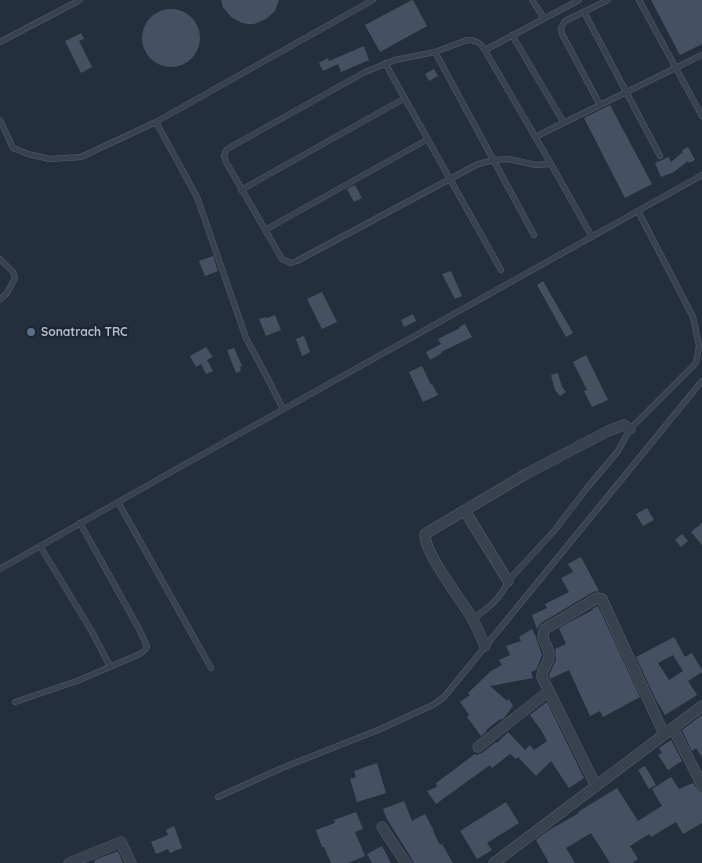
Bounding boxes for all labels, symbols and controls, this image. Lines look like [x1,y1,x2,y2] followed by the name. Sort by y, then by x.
[41,325,128,339] place label: Sonatrach TRC
[25,326,37,338] marker: Sonatrach TRC

